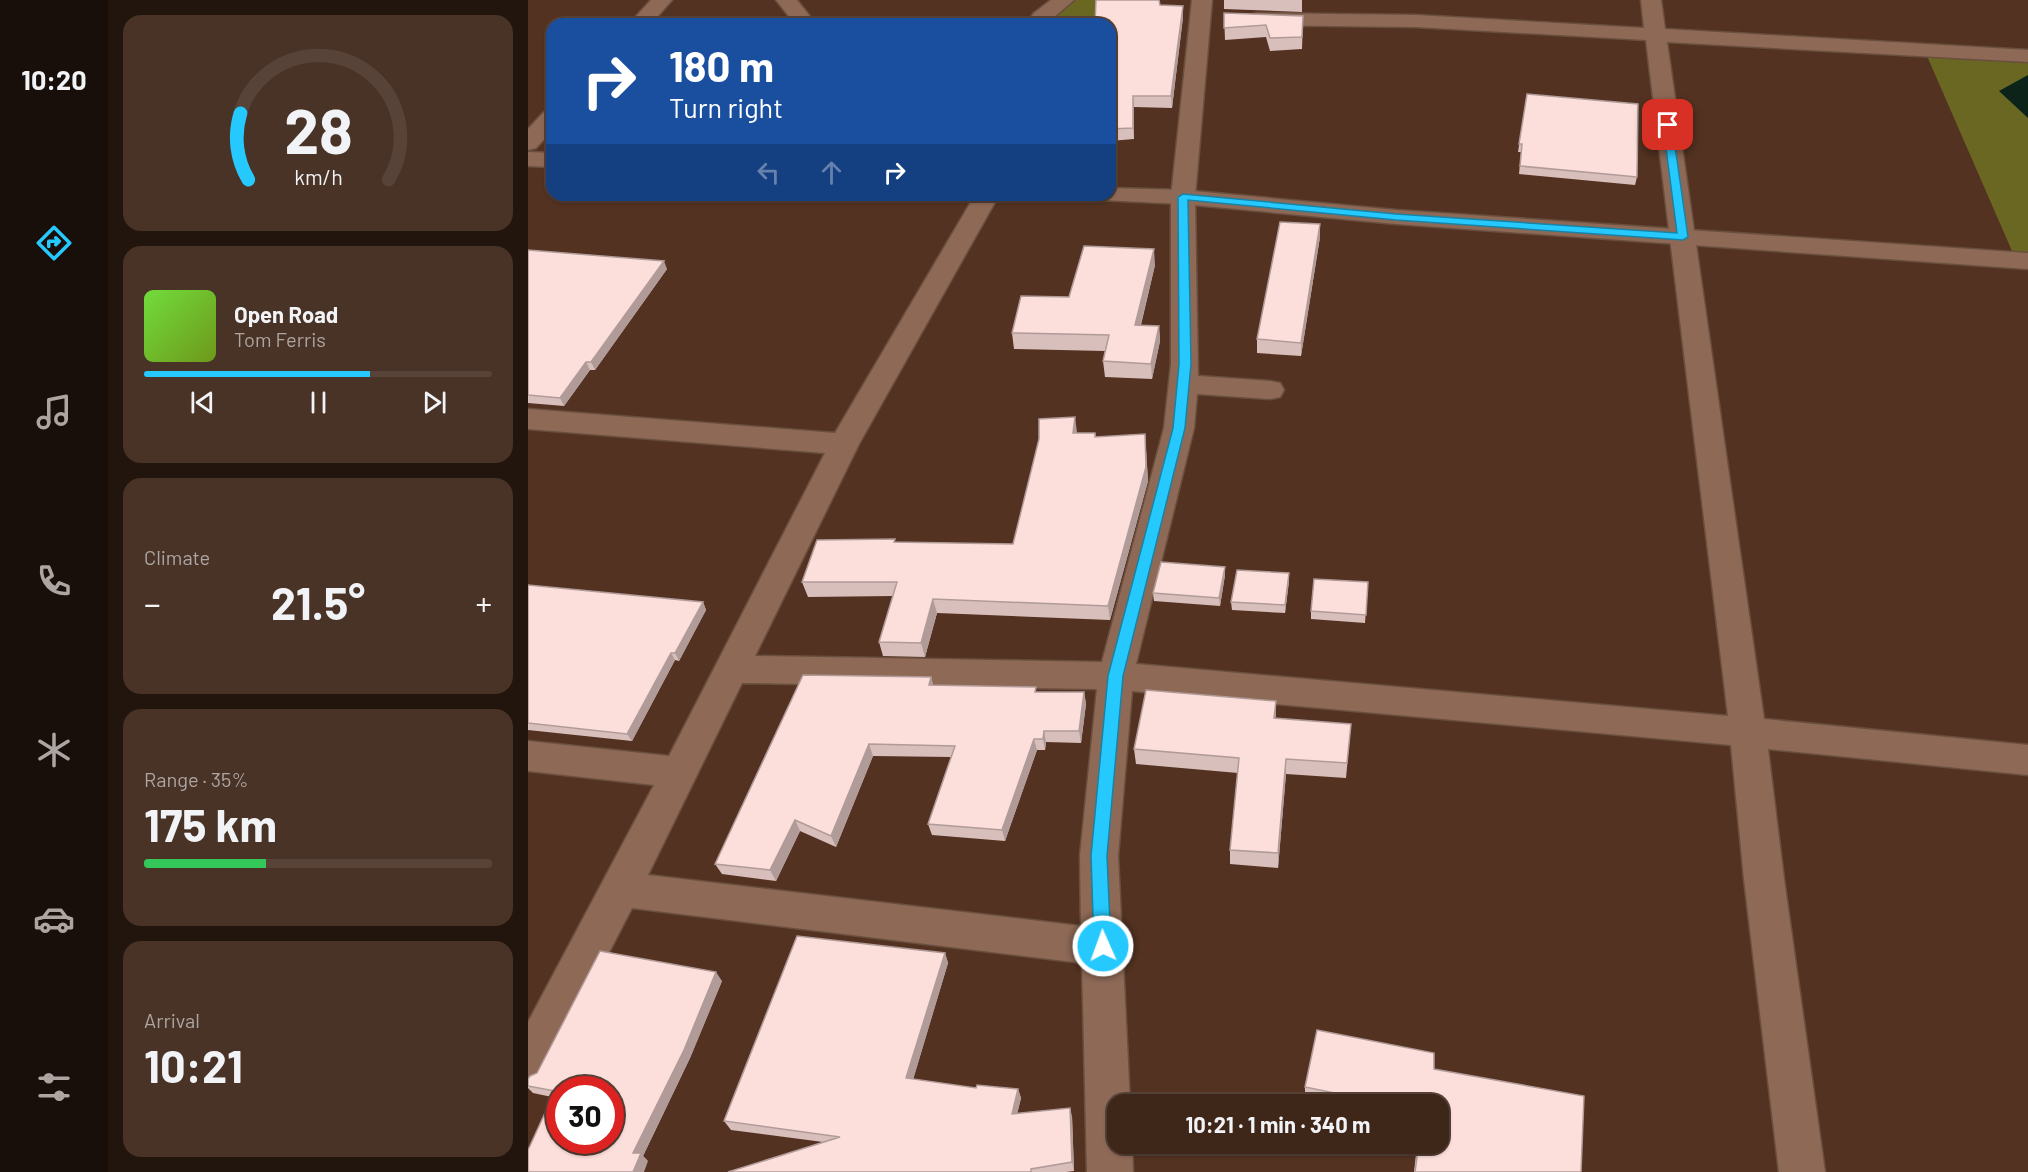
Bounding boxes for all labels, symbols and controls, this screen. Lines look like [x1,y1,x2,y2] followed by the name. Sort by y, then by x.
[669,40,774,90] text: 180 m
[570,42,648,120] icon: right
[21,63,87,95] text: 10:20
[669,91,783,123] text: Turn right
[284,92,352,166] text: 28
[1642,99,1693,150] pin
[1651,108,1684,141] icon: arrive
[752,156,785,189] icon: left
[815,156,848,189] icon: ahead
[878,156,911,189] icon: right
[294,165,342,190] text: km/h
[33,222,75,264] icon: directions
[234,301,338,327] text: Open Road
[234,327,326,351] text: Tom Ferris
[186,386,219,419] icon: previous
[302,386,335,419] icon: pause
[418,386,451,419] icon: next
[33,391,75,433] icon: music
[144,545,210,569] text: Climate
[33,560,75,602] icon: phone
[271,575,365,629] text: 21.5°
[144,583,161,623] text: −
[476,583,492,623] text: +
[33,729,75,771] icon: climate
[144,767,248,791] text: Range · 35%
[144,797,277,851] text: 175 km
[33,898,75,940] icon: car
[1071,914,1135,978] position arrow
[144,1008,200,1032] text: Arrival
[144,1038,243,1092] text: 10:21
[33,1066,75,1108] icon: filters
[546,1076,624,1154] speed limit sign: 30
[1186,1111,1370,1137] text: 10:21 · 1 min · 340 m

